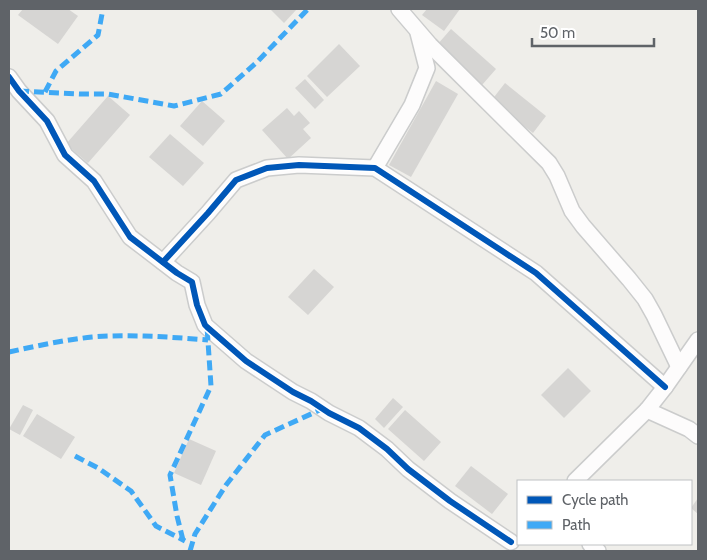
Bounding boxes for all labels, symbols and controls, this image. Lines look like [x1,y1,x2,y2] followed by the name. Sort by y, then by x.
[532,15,654,47] scale bar
[540,24,575,42] text: 50 m
[517,480,692,545] legend
[562,491,628,509] text: Cycle path
[562,516,591,534] text: Path

